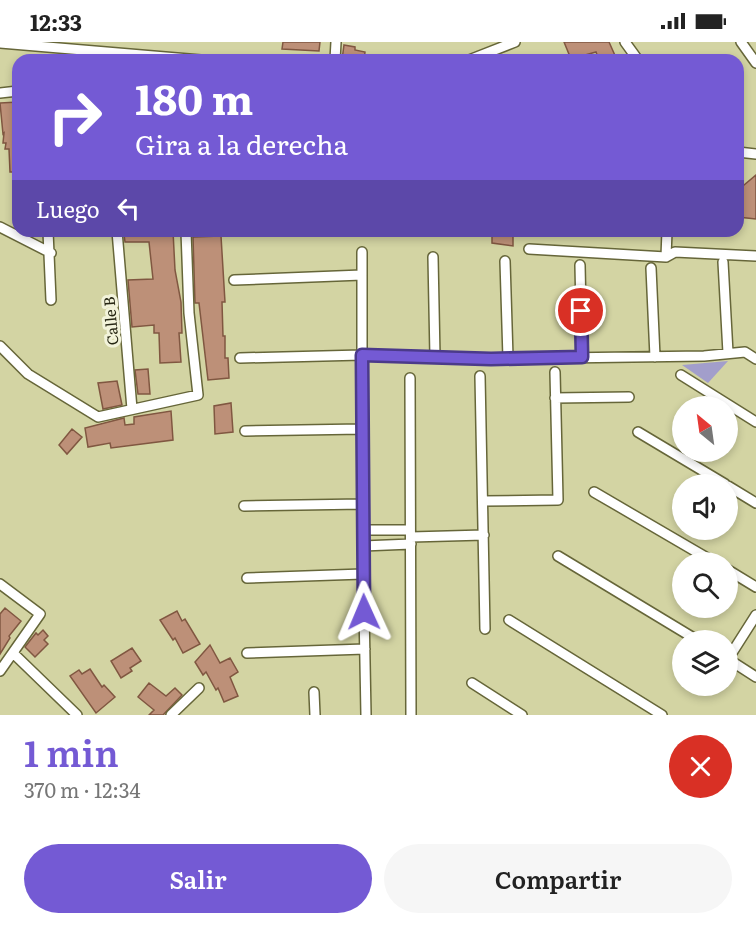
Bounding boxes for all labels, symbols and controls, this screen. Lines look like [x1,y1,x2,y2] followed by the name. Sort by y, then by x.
[30,5,82,38] text: 12:33
[135,66,253,128] text: 180 m
[36,78,114,156] icon: right
[135,123,348,163] text: Gira a la derecha
[36,192,100,225] text: Luego
[112,192,145,225] icon: left
[555,285,606,336] pin
[564,294,597,327] icon: arrive
[96,295,124,346] street label: Calle B
[672,396,738,462] north arrow
[672,396,738,696] map controls
[672,474,738,540] button: sound
[672,552,738,618] button: search
[332,580,396,644] position arrow
[672,630,738,696] button: layers
[24,725,119,778] text: 1 min
[669,735,732,798] button: close
[24,774,141,804] text: 370 m · 12:34
[24,844,372,913] button: Salir
[384,844,732,913] button: Compartir

